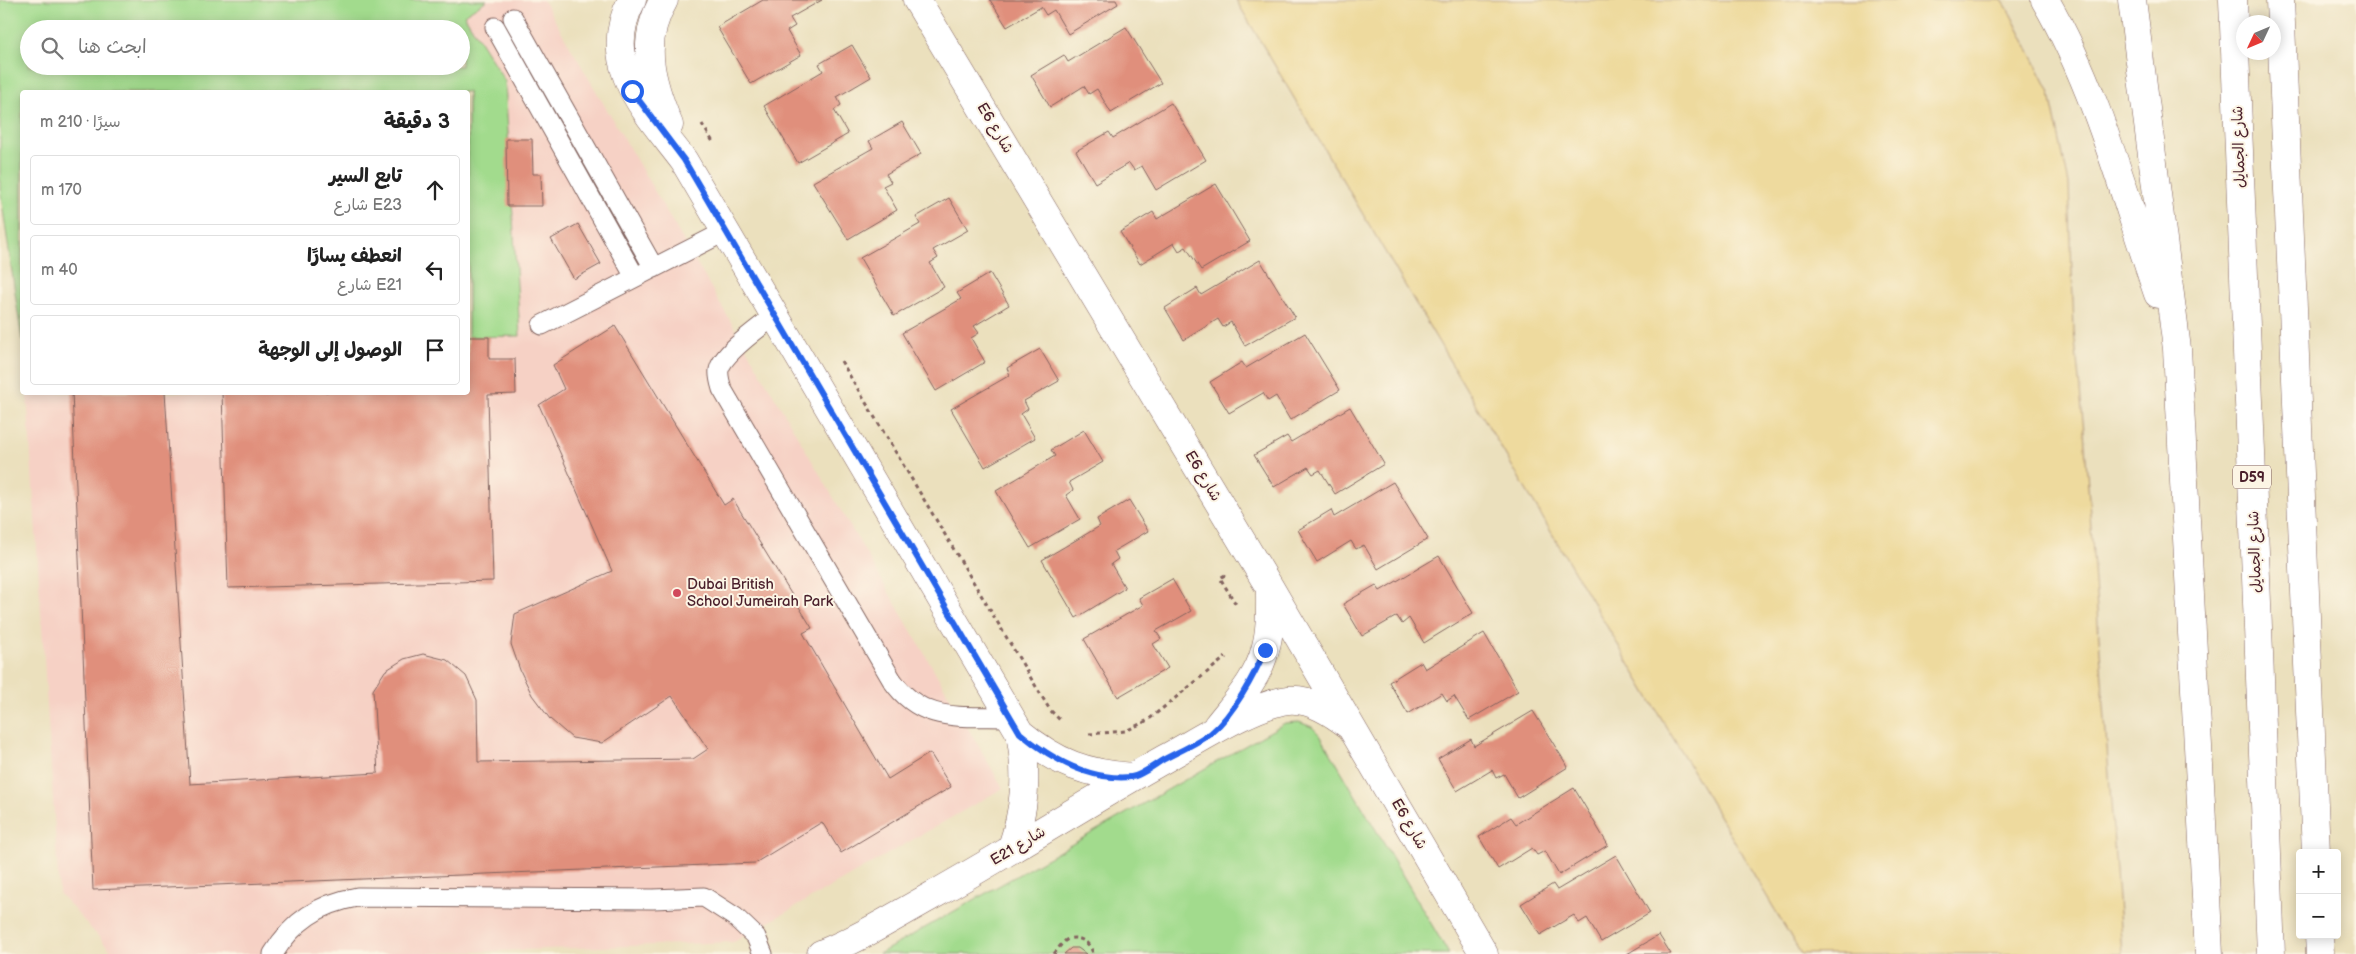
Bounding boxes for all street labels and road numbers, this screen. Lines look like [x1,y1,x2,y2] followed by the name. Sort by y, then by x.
[973,99,1017,157] street label: E6 شارع
[2228,105,2250,189] street label: شارع الجمايل
[1181,447,1225,505] street label: E6 شارع
[2233,466,2271,488] road number: D59
[2244,510,2266,594] street label: شارع الجمايل
[1387,795,1431,853] street label: E6 شارع
[987,822,1049,870] street label: E21 شارع

